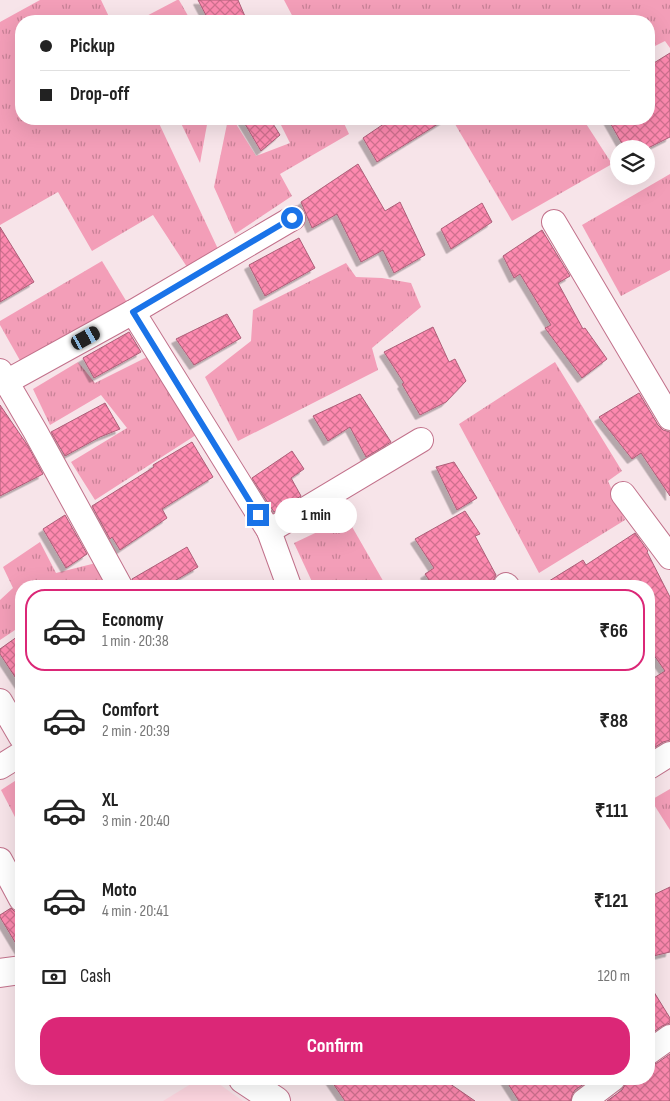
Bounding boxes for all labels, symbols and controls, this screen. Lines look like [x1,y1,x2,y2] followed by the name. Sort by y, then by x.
[70,35,115,58] text: Pickup
[70,83,130,106] text: Drop-off
[610,140,655,185] map controls
[610,140,655,185] button: layers
[281,207,303,229] route start
[69,324,102,352] car
[276,498,358,532] callout: 1 min
[247,504,269,526] route end
[301,506,331,525] text: 1 min
[42,608,87,653] icon: car
[102,609,164,632] text: Economy
[599,620,628,643] text: ₹66
[102,632,169,651] text: 1 min · 20:38
[42,698,87,743] icon: car
[102,699,159,722] text: Comfort
[599,710,628,733] text: ₹88
[102,722,170,741] text: 2 min · 20:39
[42,788,87,833] icon: car
[102,789,118,812] text: XL
[595,800,628,823] text: ₹111
[102,812,170,831] text: 3 min · 20:40
[42,878,87,923] icon: car
[102,879,137,902] text: Moto
[594,890,628,913] text: ₹121
[102,902,169,921] text: 4 min · 20:41
[40,963,68,991] icon: cash
[80,965,111,988] text: Cash
[598,967,630,986] text: 120 m
[40,1017,630,1075] button: Confirm

